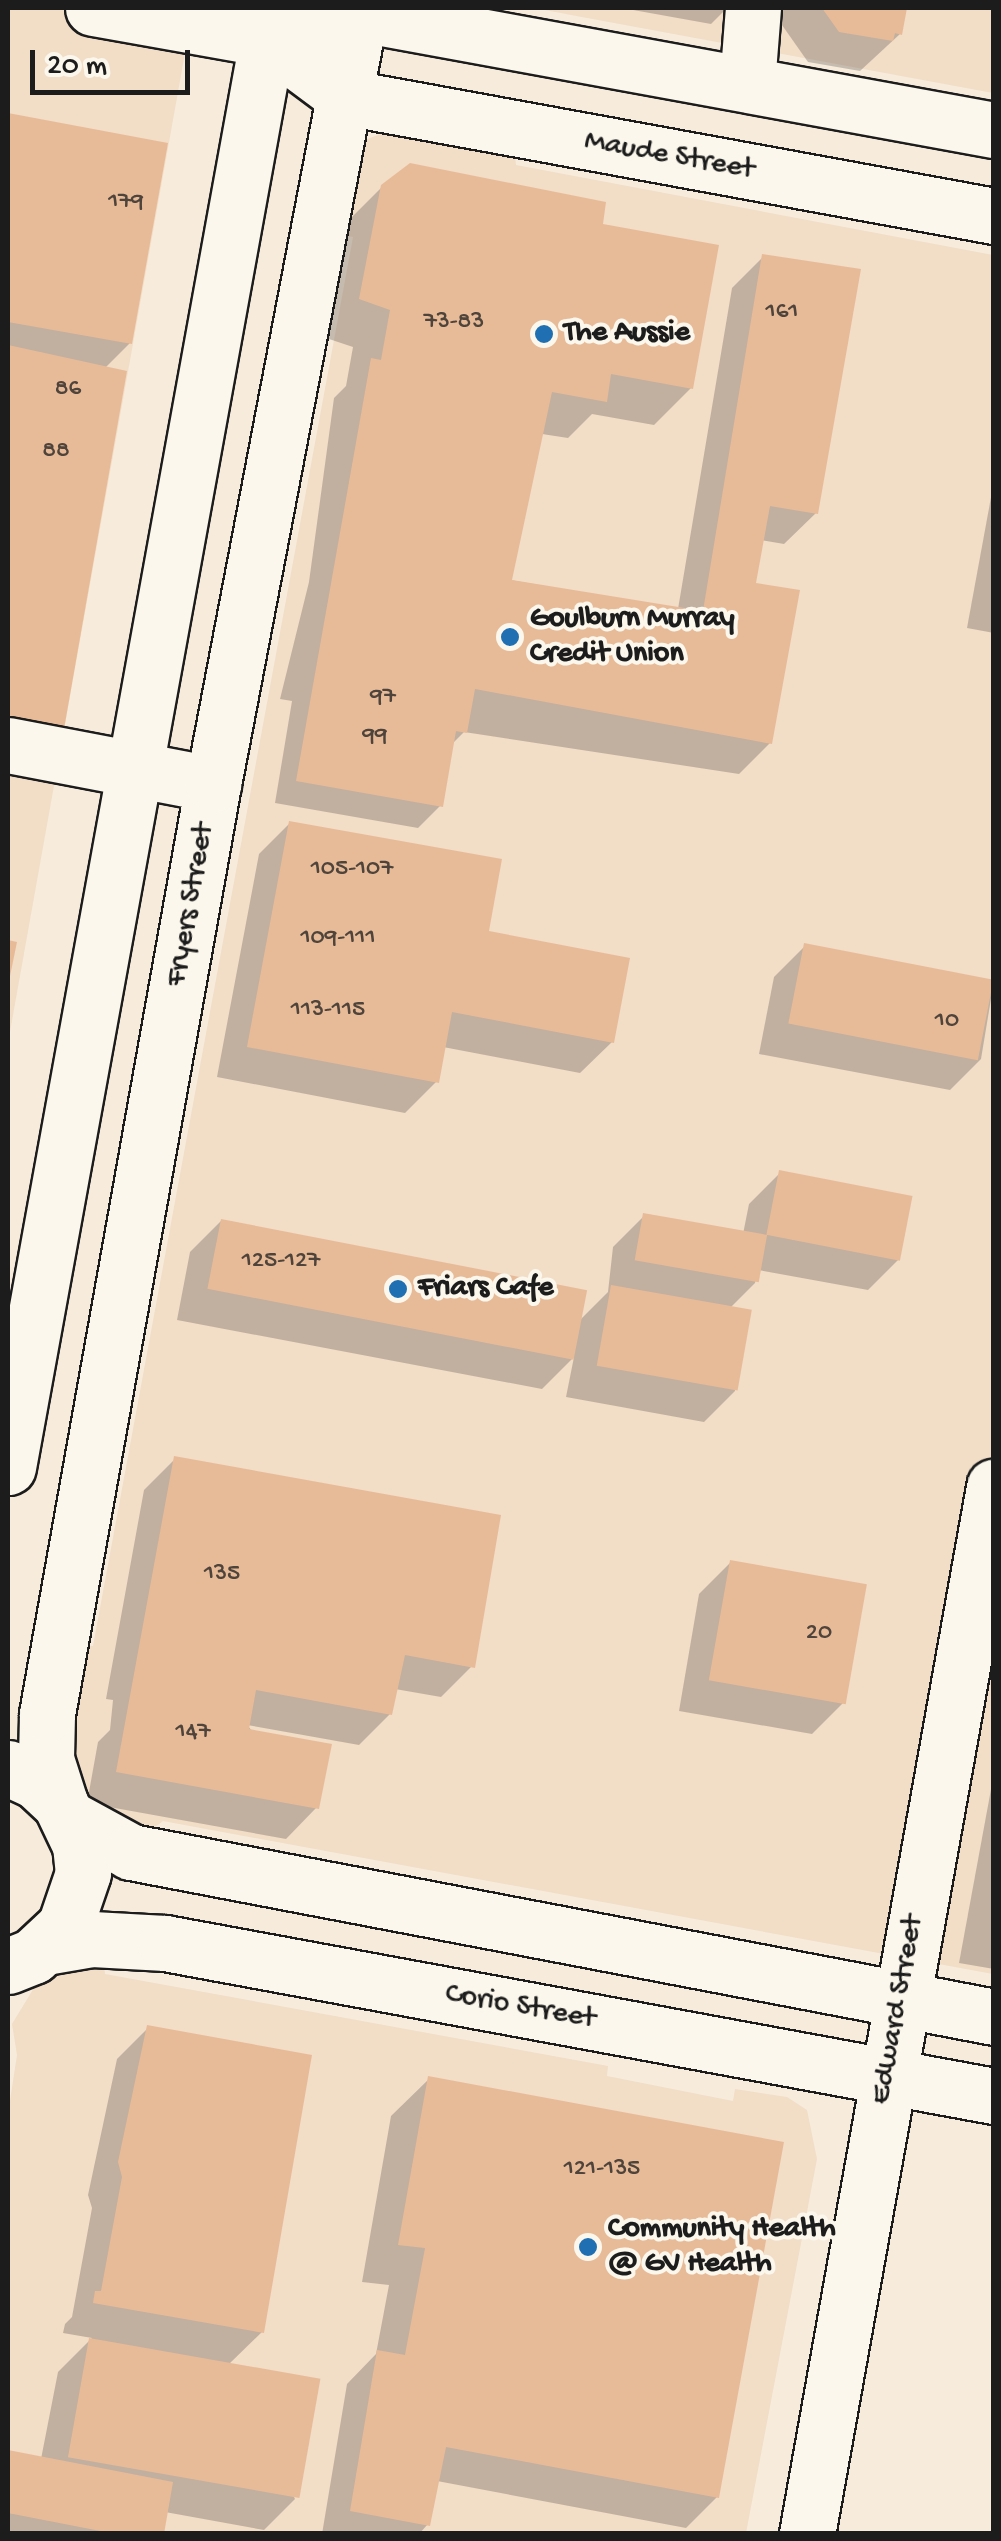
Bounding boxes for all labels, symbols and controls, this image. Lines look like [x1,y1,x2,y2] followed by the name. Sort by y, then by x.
[35,30,195,92] scale bar
[47,50,107,85] text: 20 m
[581,124,757,190] street label: Maude Street
[108,188,144,218] house number: 179
[766,298,798,328] house number: 161
[424,308,484,338] house number: 73-83
[564,316,690,352] place label: The Aussie
[533,323,555,345] marker: The Aussie
[55,375,81,405] house number: 86
[42,437,70,467] house number: 88
[530,602,735,672] place label: Goulburn Murray Credit Union
[499,626,521,648] marker: Goulburn Murray Credit Union
[370,683,396,713] house number: 97
[362,722,388,752] house number: 99
[160,821,224,989] street label: Fryers Street
[311,855,393,885] house number: 105-107
[301,924,375,954] house number: 109-111
[291,996,365,1026] house number: 113-115
[935,1007,959,1037] house number: 10
[242,1247,320,1277] house number: 125-127
[418,1271,553,1307] place label: Friars Cafe
[387,1278,409,1300] marker: Friars Cafe
[204,1560,240,1590] house number: 135
[806,1619,832,1649] house number: 20
[176,1718,210,1748] house number: 147
[865,1913,933,2107] street label: Edward Street
[442,1977,598,2039] street label: Corio Street
[564,2155,640,2185] house number: 121-135
[608,2212,836,2282] place label: Community Health @ GV Health
[577,2236,599,2258] marker: Community Health @ GV Health

